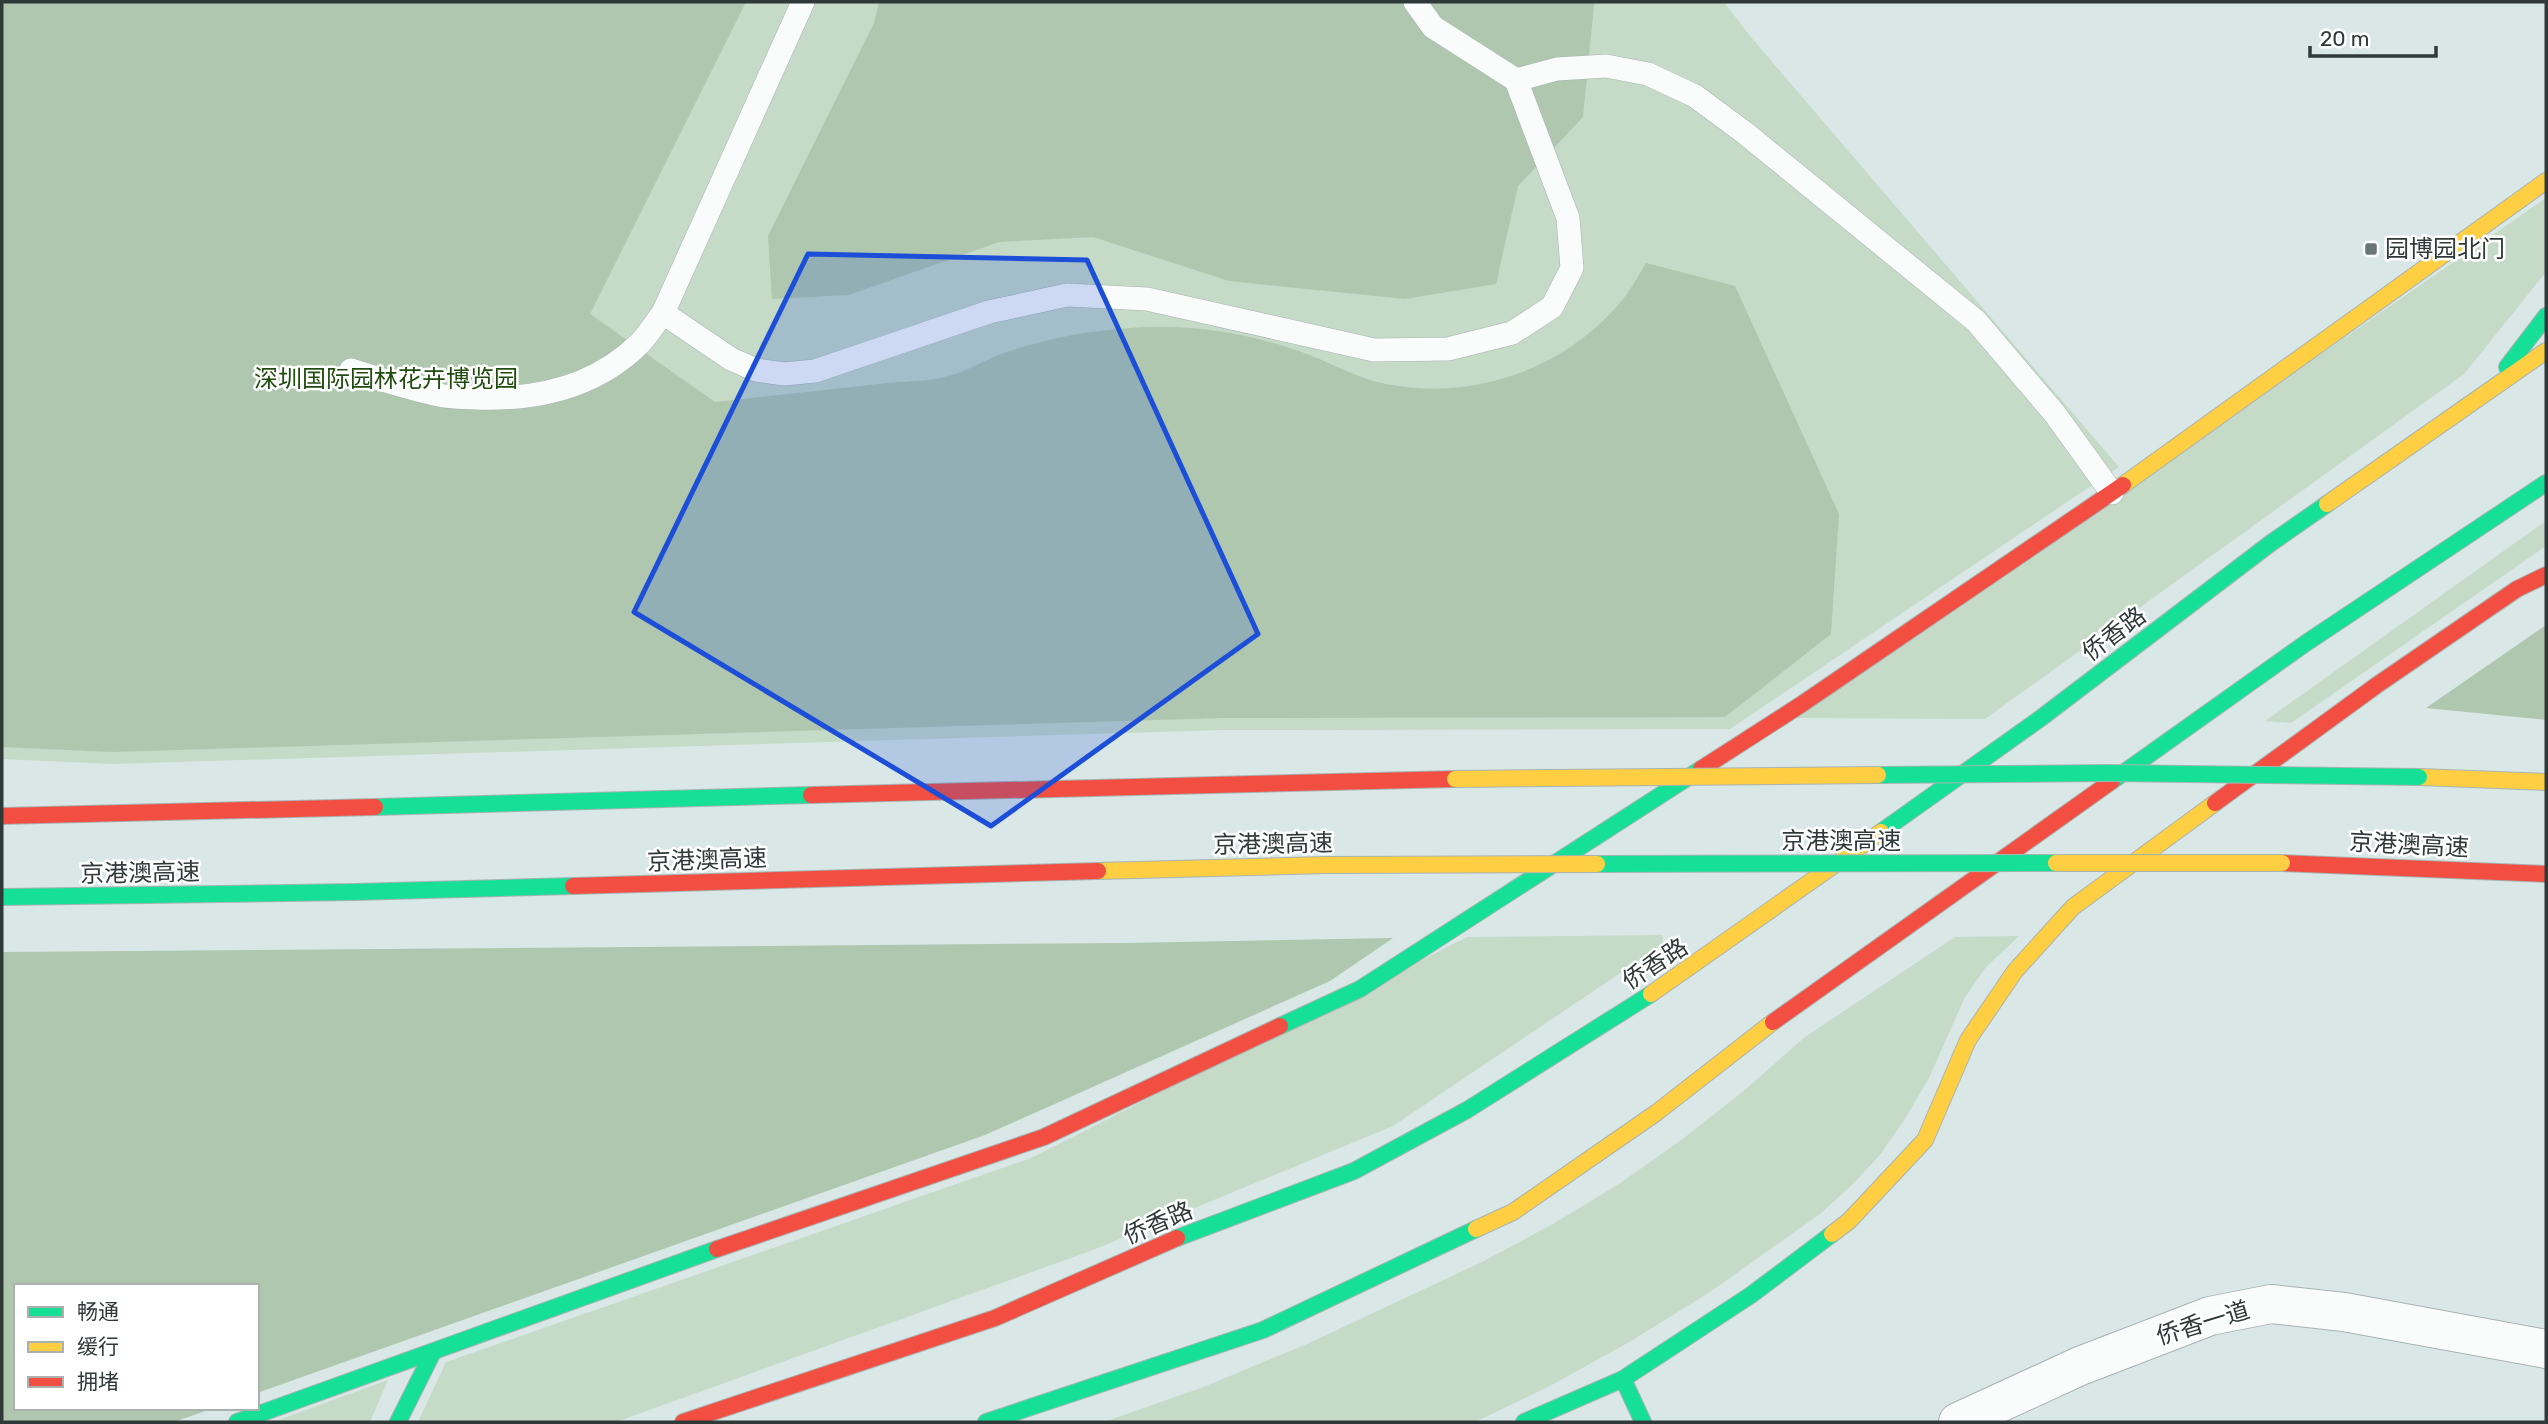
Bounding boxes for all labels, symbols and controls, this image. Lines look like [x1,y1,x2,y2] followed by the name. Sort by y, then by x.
[2310,14,2436,58] scale bar
[2320,26,2369,51] text: 20 m
[2385,235,2505,263] place label: 园博园北门
[2363,241,2379,257] marker: 园博园北门
[254,365,518,393] park label: 深圳国际园林花卉博览园
[2077,601,2151,667] street label: 侨香路
[1781,827,1901,855] street label: 京港澳高速
[2348,828,2470,862] street label: 京港澳高速
[1213,829,1333,859] street label: 京港澳高速
[647,844,767,876] street label: 京港澳高速
[80,858,200,888] street label: 京港澳高速
[1617,933,1693,995] street label: 侨香路
[1119,1196,1197,1250] street label: 侨香路
[14,1284,259,1410] legend
[2153,1296,2253,1350] street label: 侨香一道
[77,1299,119,1324] text: 畅通
[77,1334,119,1359] text: 缓行
[77,1369,119,1394] text: 拥堵

